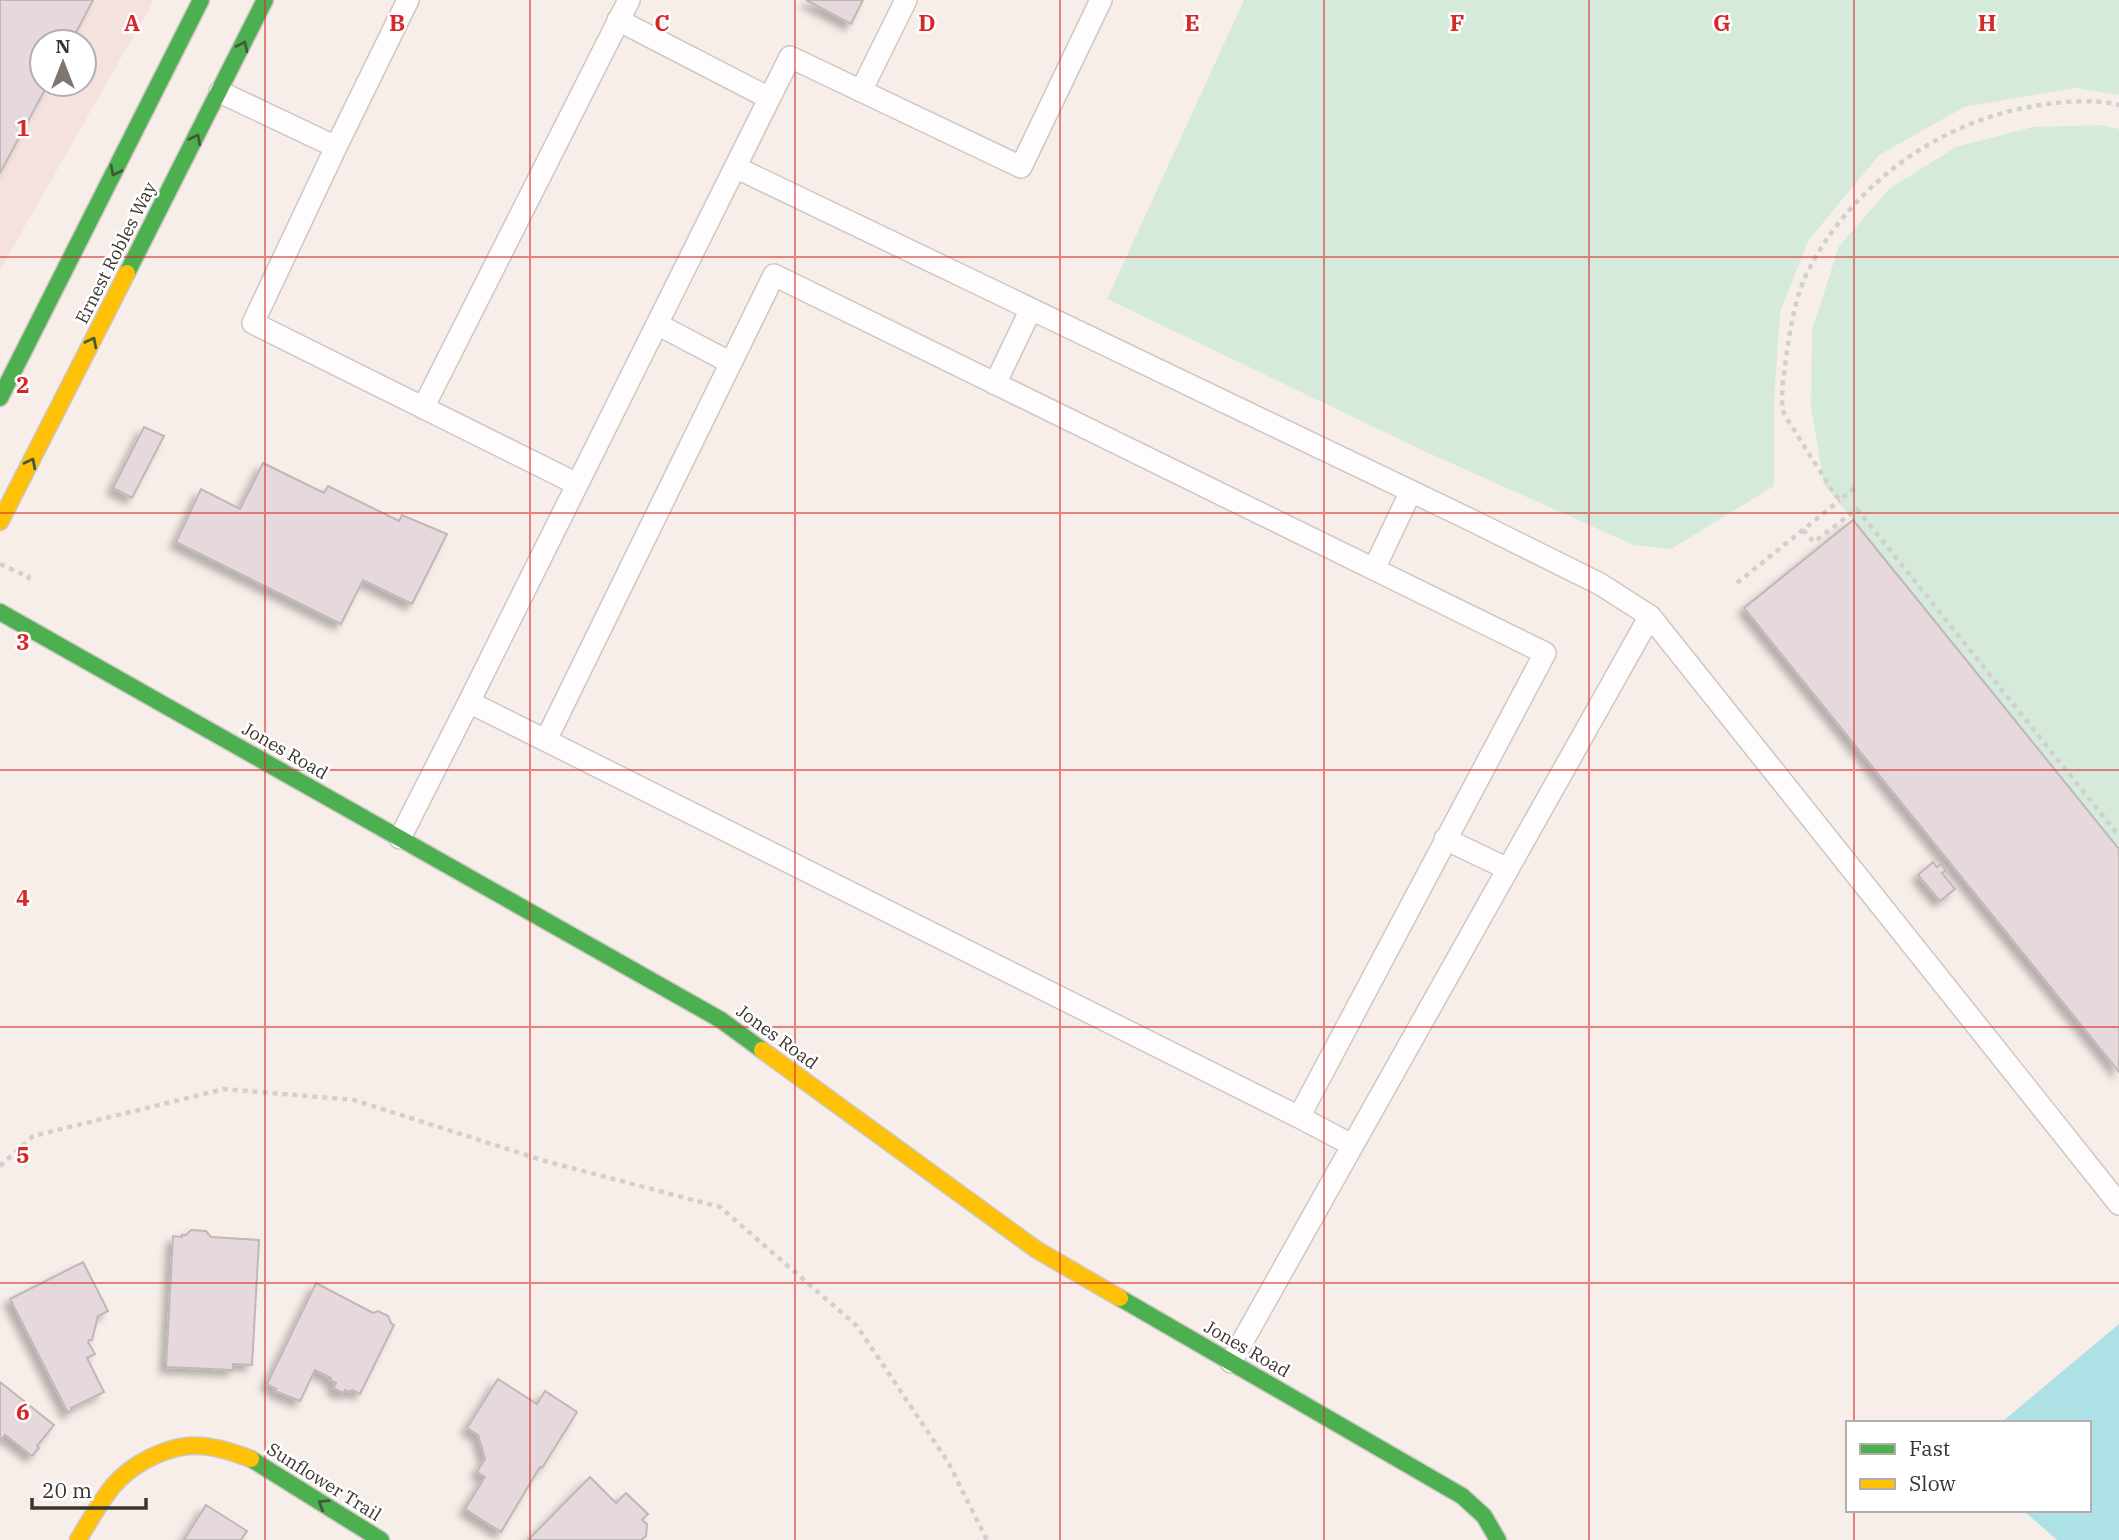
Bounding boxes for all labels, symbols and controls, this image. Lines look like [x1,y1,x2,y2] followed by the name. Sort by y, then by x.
[124,7,140,37] text: A
[389,7,405,37] text: B
[654,7,670,37] text: C
[918,7,936,37] text: D
[1184,7,1200,37] text: E
[1450,7,1464,37] text: F
[1713,7,1731,37] text: G
[1978,7,1996,37] text: H
[28,28,98,98] north arrow
[55,34,71,58] text: N
[234,41,248,53] one-way arrow
[16,112,30,142] text: 1
[187,134,201,146] one-way arrow
[109,164,123,176] one-way arrow
[70,178,161,328] street label: Ernest Robles Way
[84,337,98,349] one-way arrow
[16,369,30,399] text: 2
[22,457,36,470] one-way arrow
[16,626,30,656] text: 3
[238,717,332,784] street label: Jones Road
[16,882,30,912] text: 4
[732,999,823,1074] street label: Jones Road
[16,1139,30,1169] text: 5
[1200,1315,1294,1382] street label: Jones Road
[16,1396,30,1426] text: 6
[1846,1421,2091,1512] legend
[1909,1434,1950,1462] text: Fast
[263,1437,386,1526] street label: Sunflower Trail
[32,1466,145,1510] scale bar
[1909,1469,1956,1497] text: Slow
[42,1476,92,1504] text: 20 m
[318,1499,331,1512] one-way arrow

